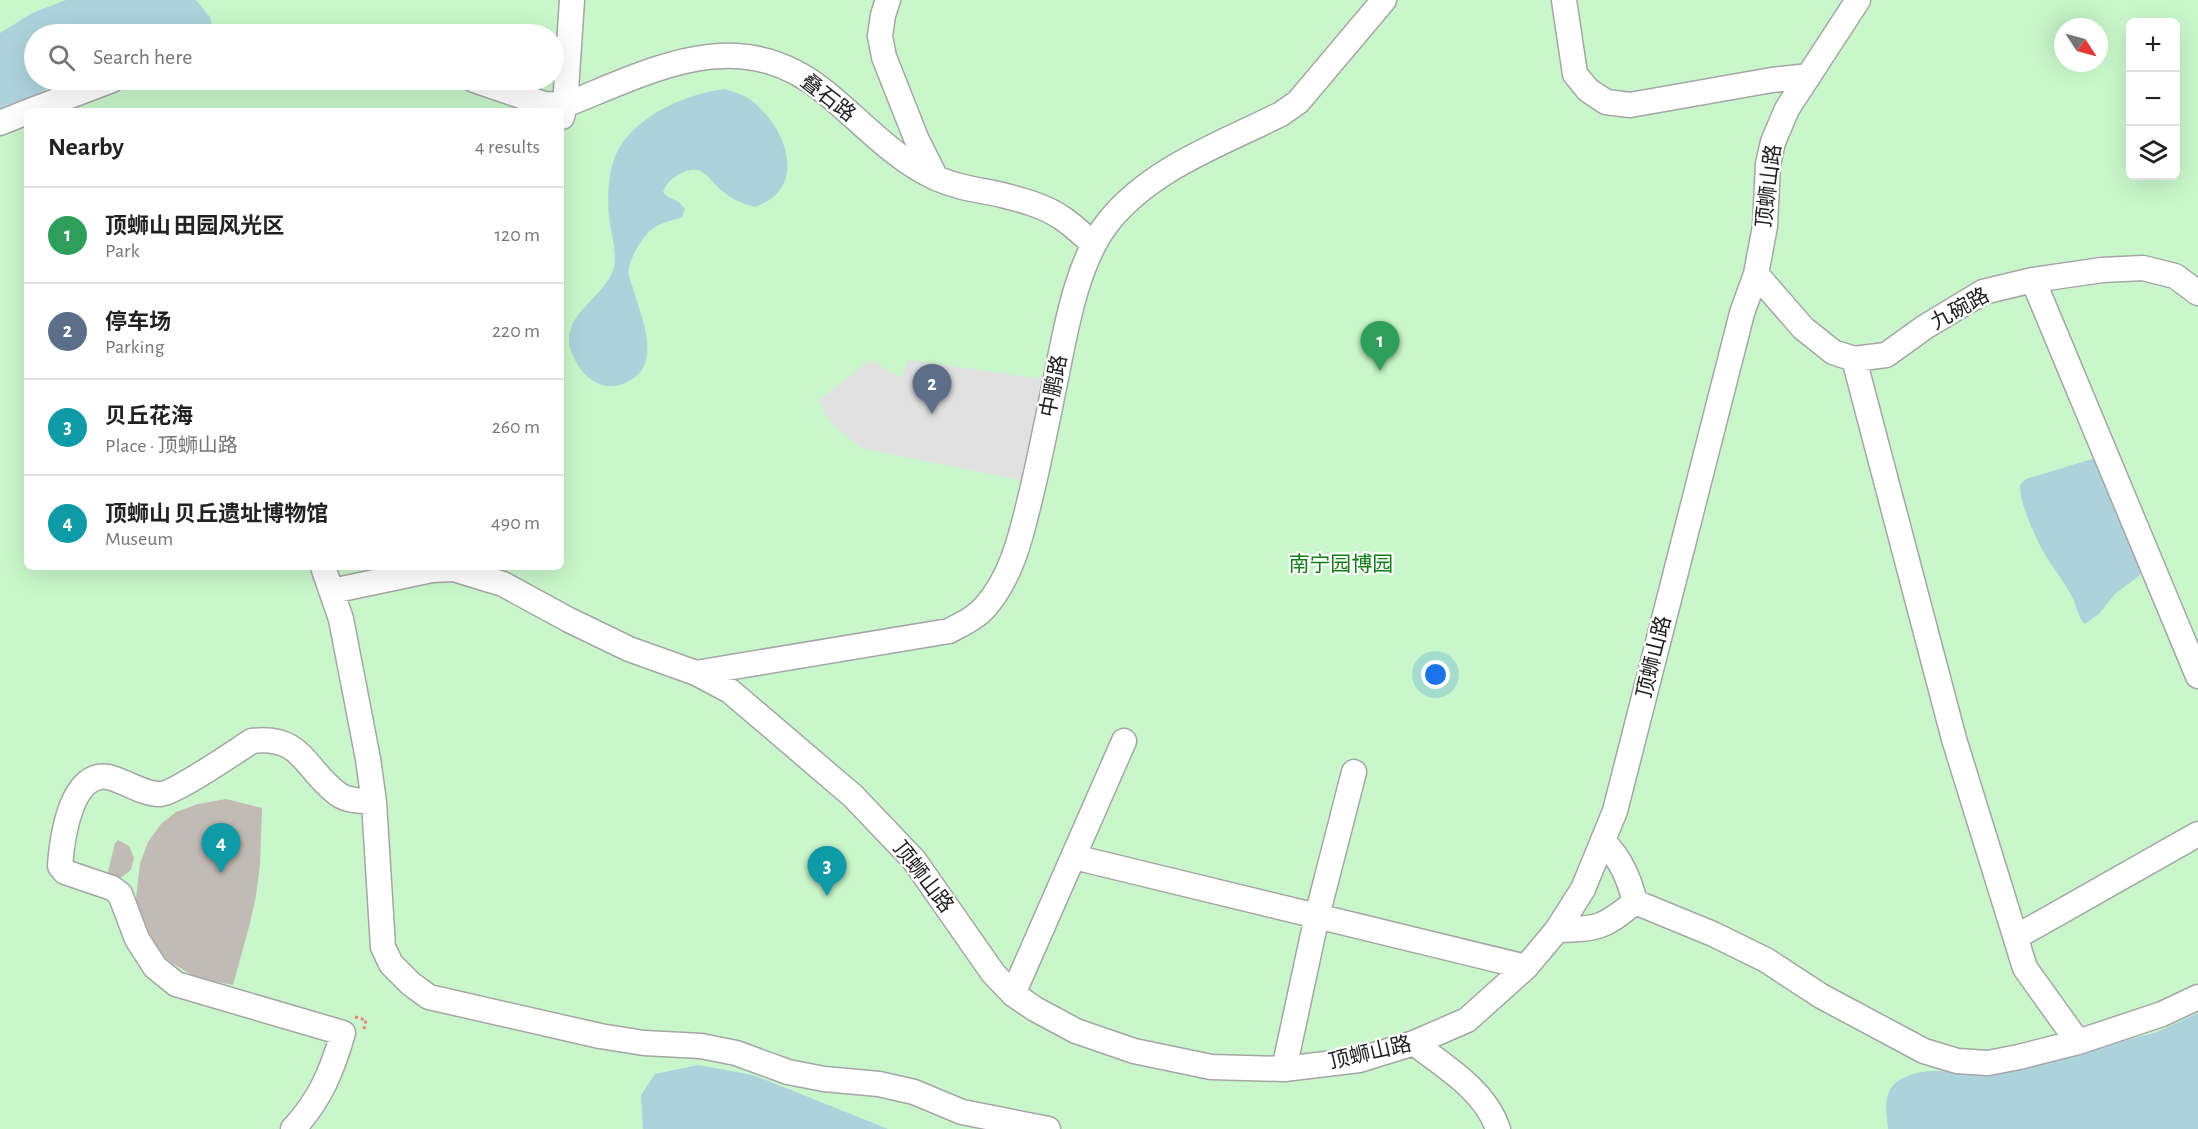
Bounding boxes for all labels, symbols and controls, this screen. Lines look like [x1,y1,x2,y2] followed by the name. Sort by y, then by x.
[2054,18,2108,72] north arrow
[2126,18,2180,180] map controls
[2126,18,2180,72] button: +
[24,24,564,90] search box
[45,41,78,74] icon: search
[93,46,192,68] text: Search here
[797,70,860,126] street label: 叠石路
[2126,72,2180,126] button: −
[2126,126,2180,180] button: layers
[48,134,124,160] text: Nearby
[475,137,540,157] text: 4 results
[1752,143,1785,229] street label: 顶蛳山路
[105,215,284,237] text: 顶蛳山 田园风光区
[64,225,71,245] text: 1
[494,225,540,245] text: 120 m
[105,241,140,261] text: Park
[1927,284,1993,333] street label: 九碗路
[105,311,171,333] text: 停车场
[63,321,72,341] text: 2
[492,321,540,341] text: 220 m
[1360,322,1400,371] pin: 1
[105,337,164,357] text: Parking
[1037,353,1070,419] street label: 中鹏路
[912,364,952,414] pin: 2
[105,405,193,427] text: 贝丘花海
[63,417,72,437] text: 3
[492,417,540,437] text: 260 m
[105,436,238,456] text: Place · 顶蛳山路
[105,503,328,525] text: 顶蛳山 贝丘遗址博物馆
[62,513,73,533] text: 4
[491,513,540,533] text: 490 m
[105,529,173,549] text: Museum
[1289,553,1394,575] park label: 南宁园博园
[1633,613,1674,700] street label: 顶蛳山路
[1421,660,1450,689] your location
[202,824,240,873] pin: 4
[889,837,958,917] street label: 顶蛳山路
[808,846,846,896] pin: 3
[1326,1032,1413,1073] street label: 顶蛳山路

